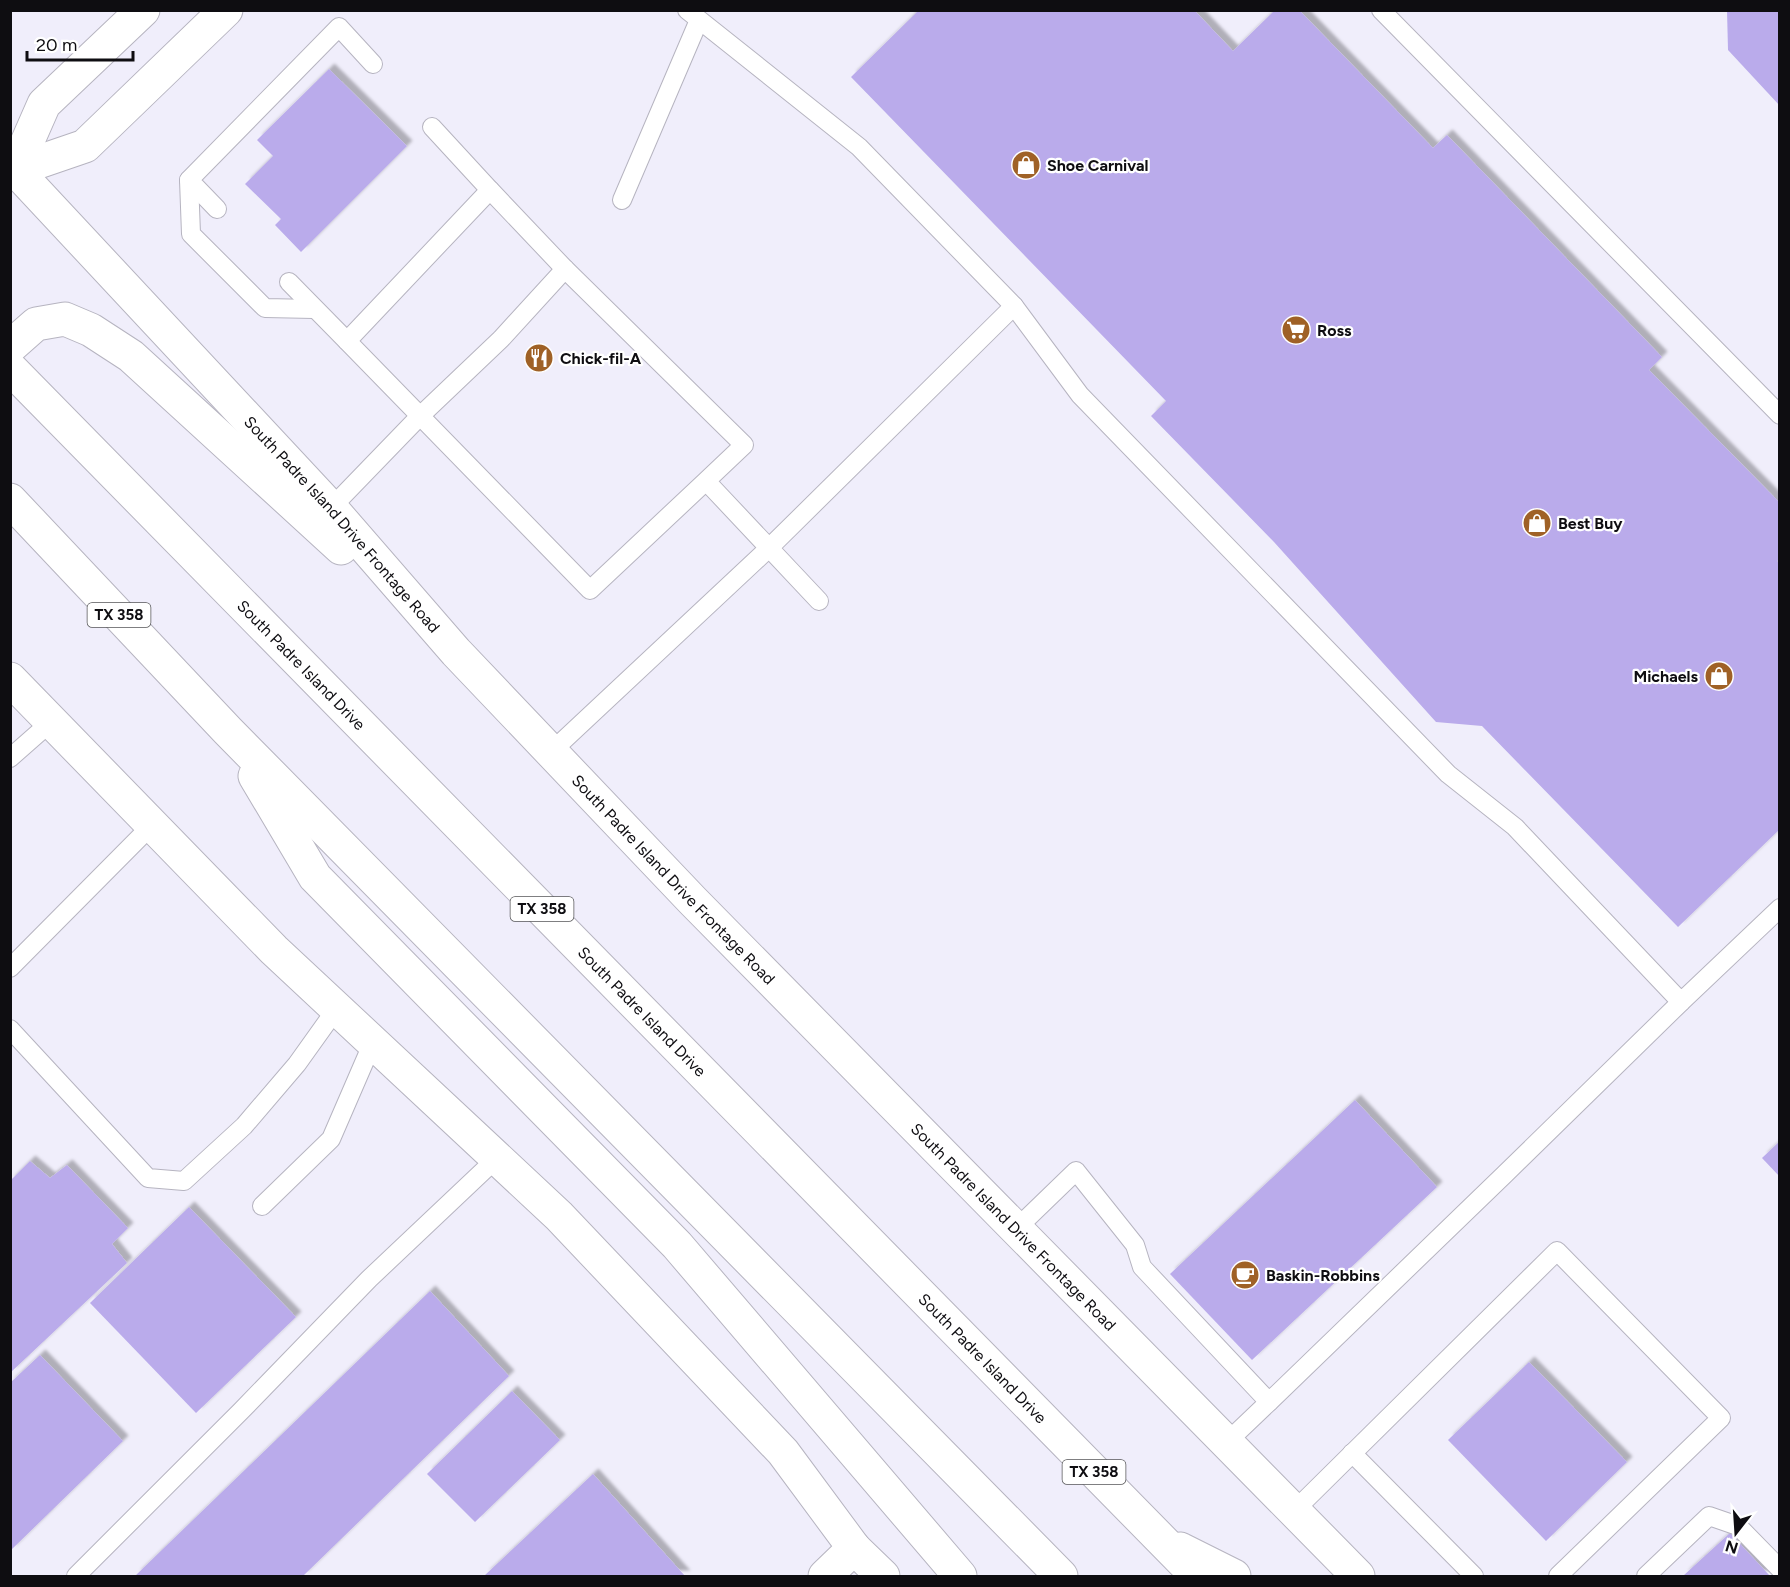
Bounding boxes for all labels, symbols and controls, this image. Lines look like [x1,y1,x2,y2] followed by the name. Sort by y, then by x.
[27,24,134,62] scale bar
[36,34,77,56] text: 20 m
[1010,149,1042,181] shop icon: Shoe Carnival
[1047,156,1148,175] place label: Shoe Carnival
[1280,314,1312,346] supermarket icon: Ross
[1317,321,1352,340] place label: Ross
[523,342,555,374] restaurant icon: Chick-fil-A
[560,349,642,368] place label: Chick-fil-A
[240,412,444,636] street label: South Padre Island Drive Frontage Road
[1521,507,1553,539] shop icon: Best Buy
[1558,514,1623,533] place label: Best Buy
[233,596,369,734] street label: South Padre Island Drive
[88,603,150,627] road number: TX 358
[1703,660,1735,692] shop icon: Michaels
[1633,667,1699,686] place label: Michaels
[568,771,779,989] street label: South Padre Island Drive Frontage Road
[510,897,574,921] road number: TX 358
[574,943,710,1081] street label: South Padre Island Drive
[907,1119,1120,1335] street label: South Padre Island Drive Frontage Road
[1229,1259,1261,1291] cafe icon: Baskin-Robbins
[1266,1266,1380,1285] place label: Baskin-Robbins
[914,1289,1051,1428] street label: South Padre Island Drive
[1062,1460,1126,1484] road number: TX 358
[1706,1503,1766,1563] north arrow
[1723,1536,1740,1558] text: N

